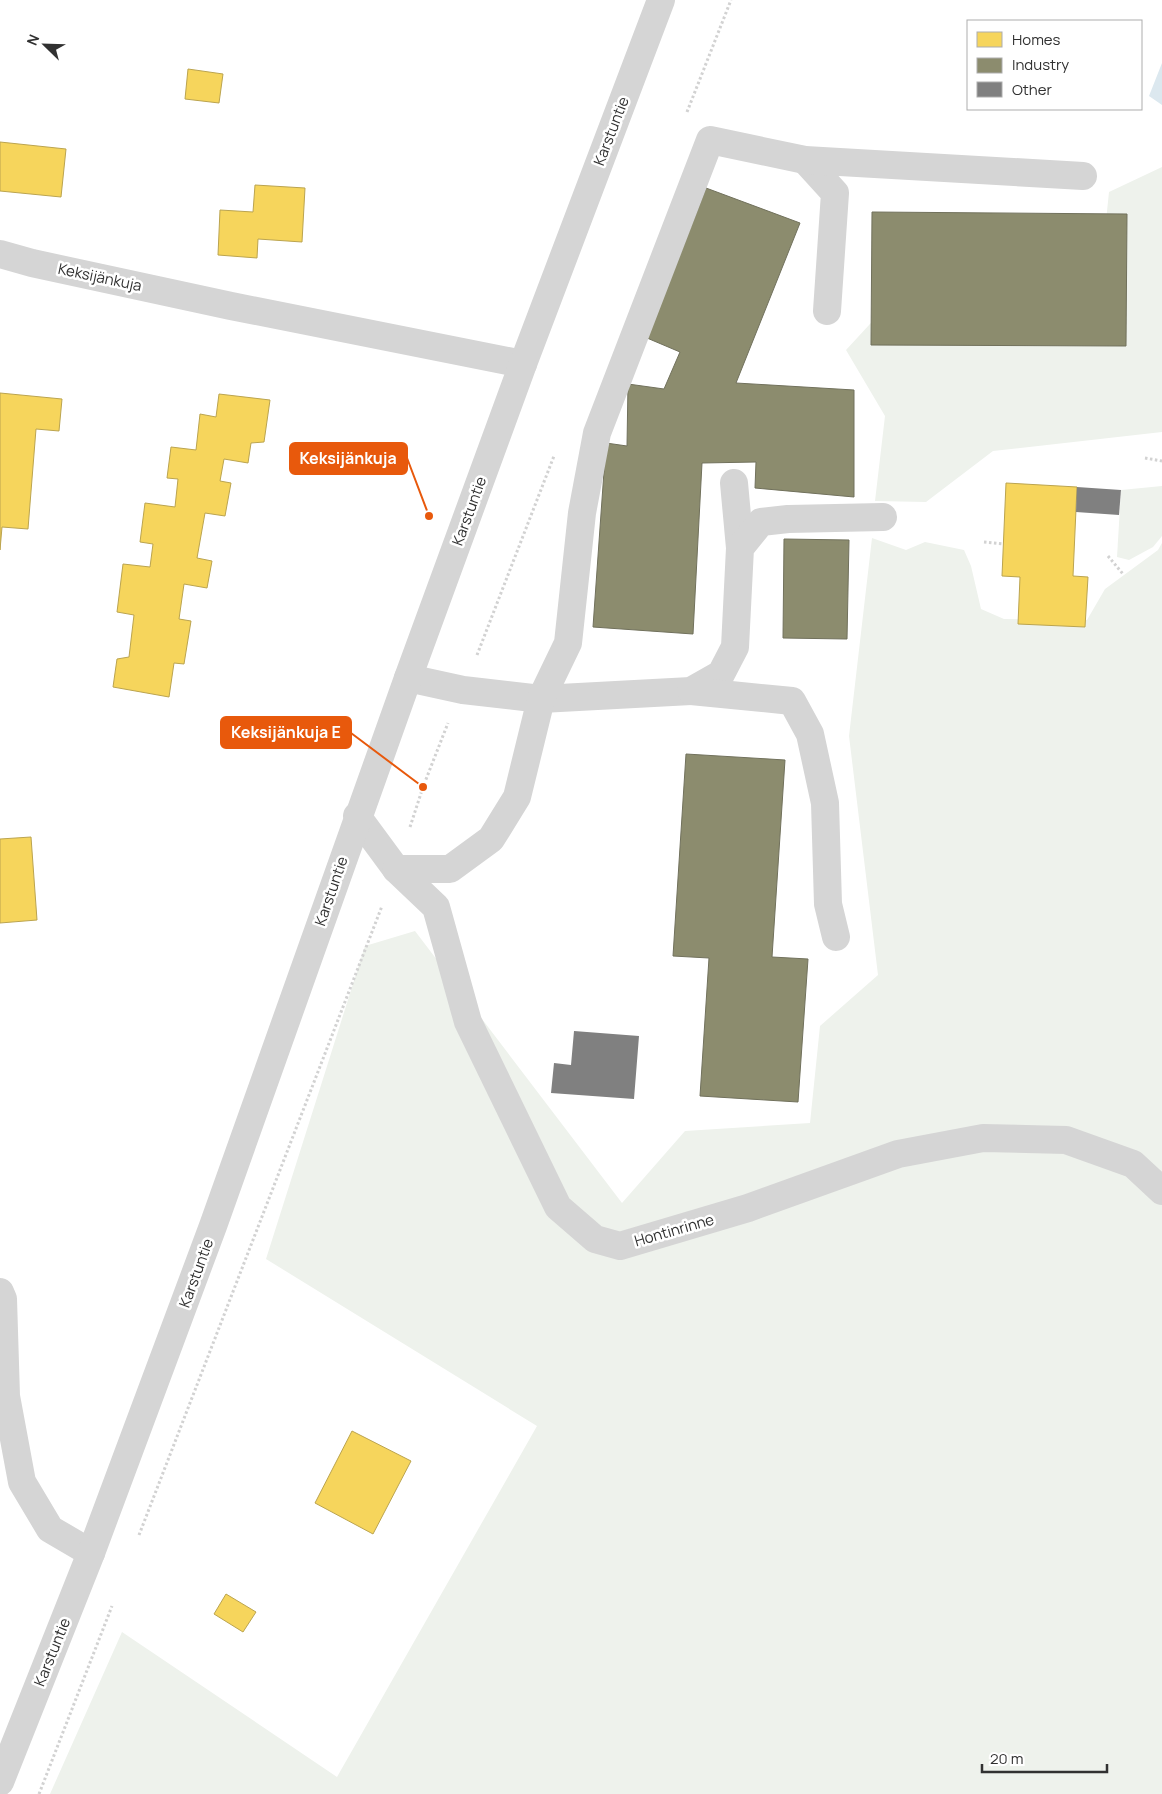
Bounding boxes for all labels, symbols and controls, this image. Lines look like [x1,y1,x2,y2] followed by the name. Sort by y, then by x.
[20,20,70,70] north arrow
[967,20,1142,110] legend
[1012,29,1061,50] text: Homes
[22,31,43,48] text: N
[1012,54,1069,75] text: Industry
[1012,79,1053,100] text: Other
[588,93,634,169] street label: Karstuntie
[56,258,144,296] street label: Keksijänkuja
[290,443,407,474] callout: Keksijänkuja
[299,447,397,469] text: Keksijänkuja
[447,473,491,549] street label: Karstuntie
[221,717,351,748] callout: Keksijänkuja E
[231,721,341,743] text: Keksijänkuja E
[309,853,353,929] street label: Karstuntie
[632,1209,716,1251] street label: Hontinrinne
[174,1235,218,1311] street label: Karstuntie
[29,1614,75,1689] street label: Karstuntie
[982,1742,1107,1774] scale bar
[990,1748,1023,1769] text: 20 m

